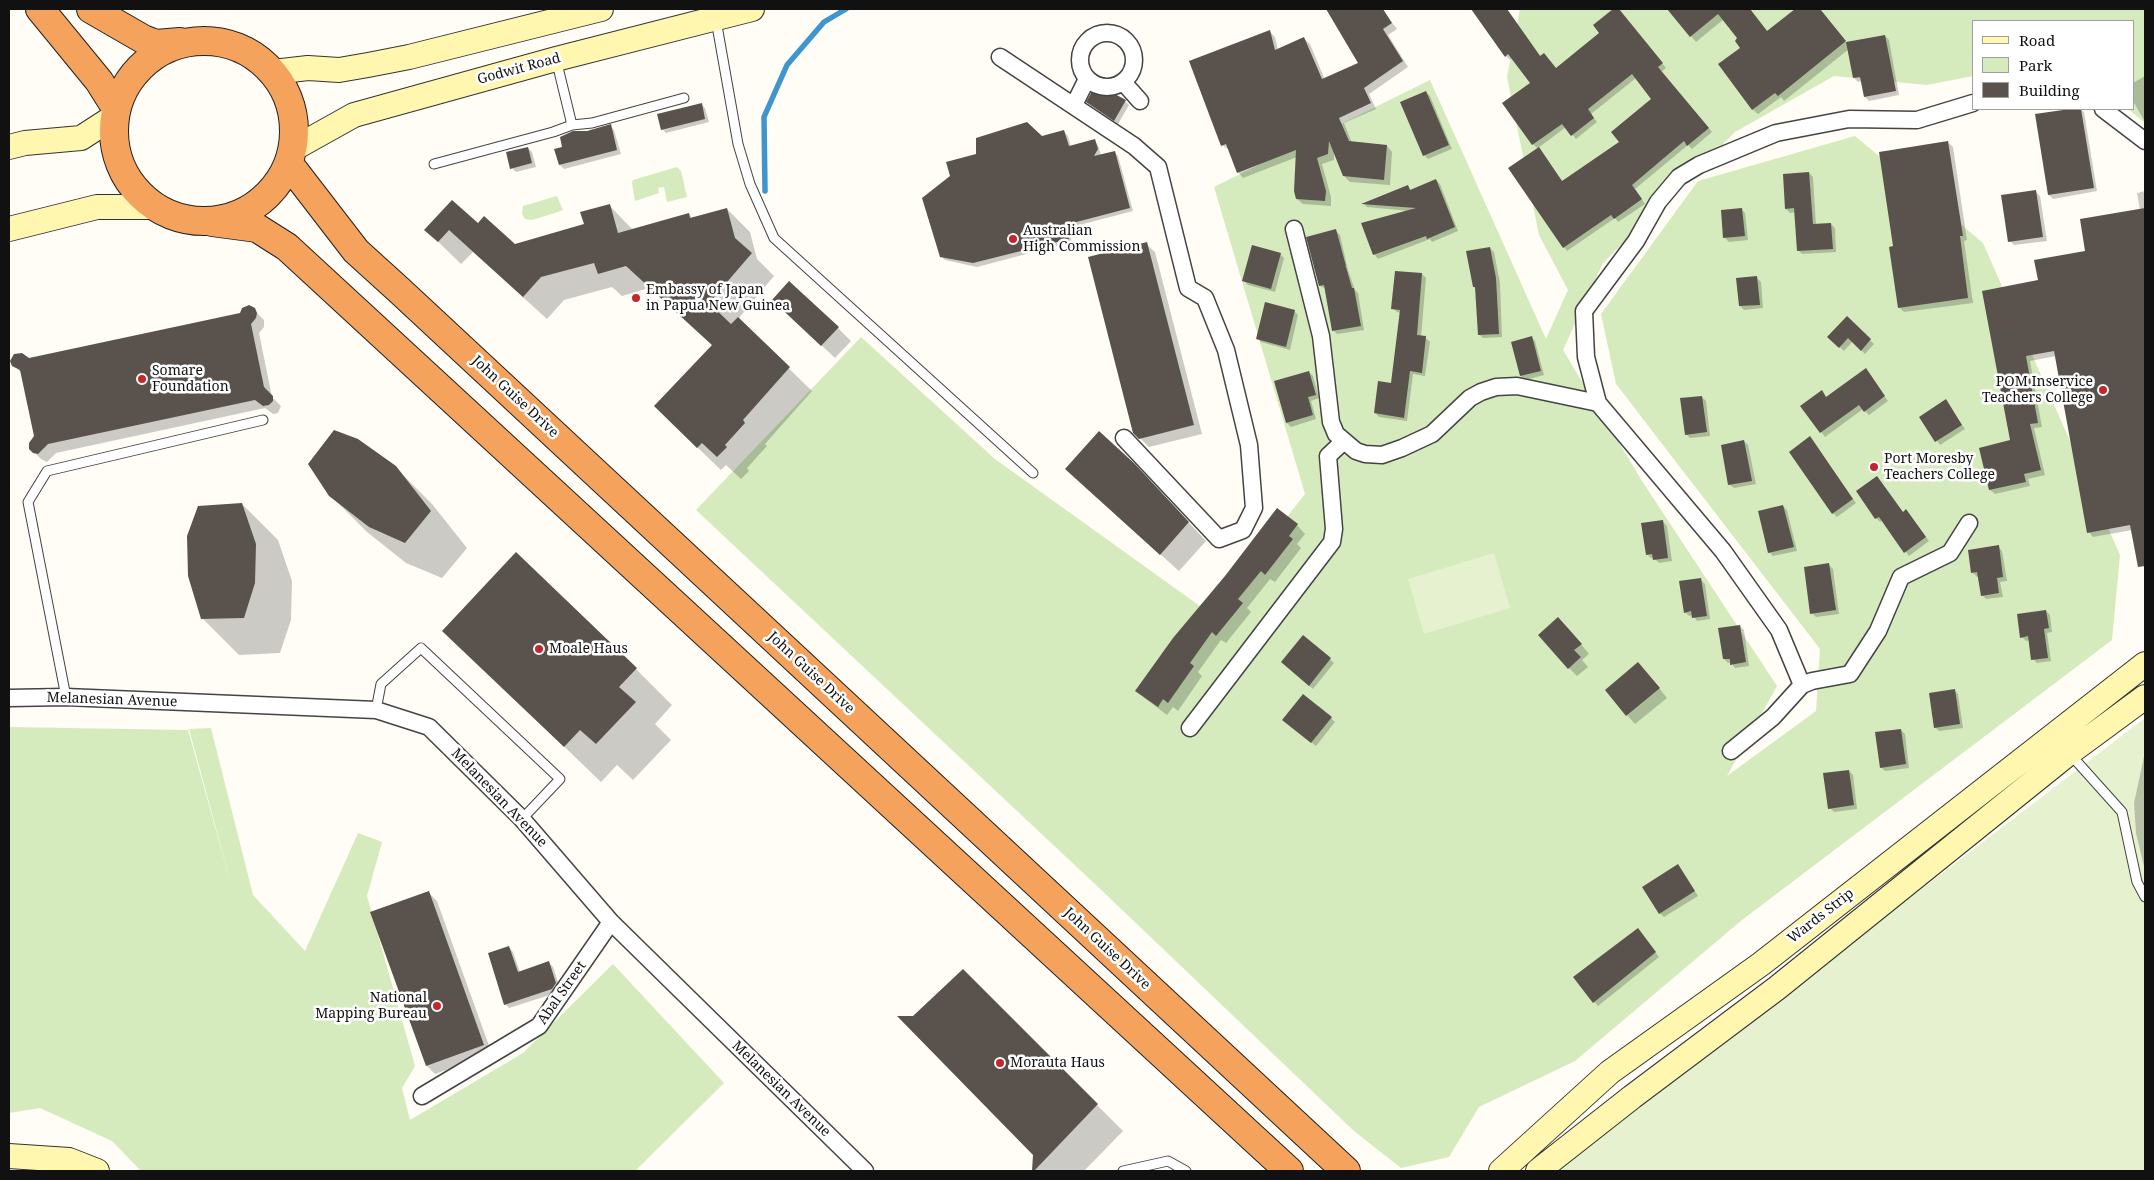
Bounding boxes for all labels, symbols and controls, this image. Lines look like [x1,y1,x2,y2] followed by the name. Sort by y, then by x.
[1972,20,2134,110] legend
[2019,30,2055,50] text: Road
[476,50,562,88] street label: Godwit Road
[2019,55,2052,75] text: Park
[2019,80,2080,100] text: Building
[1023,223,1140,256] place label: Australian High Commission
[1007,233,1019,245] marker: Australian High Commission
[646,282,790,314] place label: Embassy of Japan in Papua New Guinea
[630,292,642,304] marker: Embassy of Japan in Papua New Guinea
[468,353,562,441] street label: John Guise Drive
[152,363,229,396] place label: Somare Foundation
[136,373,148,385] marker: Somare Foundation
[1982,374,2093,407] place label: POM Inservice Teachers College
[2097,384,2109,396] marker: POM Inservice Teachers College
[1884,451,1995,484] place label: Port Moresby Teachers College
[1868,461,1880,473] marker: Port Moresby Teachers College
[764,629,858,717] street label: John Guise Drive
[549,641,628,657] place label: Moale Haus
[533,643,545,655] marker: Moale Haus
[46,689,178,711] street label: Melanesian Avenue
[448,745,550,851] street label: Melanesian Avenue
[1785,885,1857,947] street label: Wards Strip
[1060,905,1154,993] street label: John Guise Drive
[534,958,590,1028] street label: Abal Street
[315,990,427,1022] place label: National Mapping Bureau
[431,1000,443,1012] marker: National Mapping Bureau
[728,1038,834,1140] street label: Melanesian Avenue
[1010,1055,1105,1071] place label: Morauta Haus
[994,1057,1006,1069] marker: Morauta Haus

